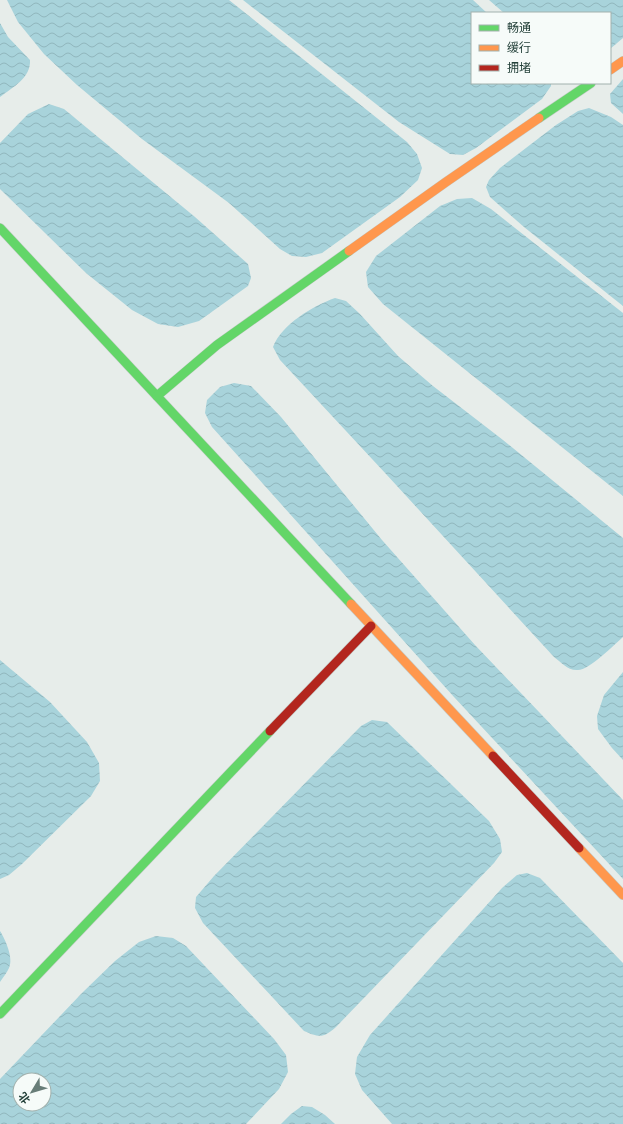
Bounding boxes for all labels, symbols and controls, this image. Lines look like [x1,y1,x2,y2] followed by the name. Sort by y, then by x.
[471,12,611,84] legend
[507,19,531,36] text: 畅通
[507,39,531,56] text: 缓行
[507,59,531,76] text: 拥堵
[12,1072,52,1112] north arrow
[14,1090,33,1107] text: 北

